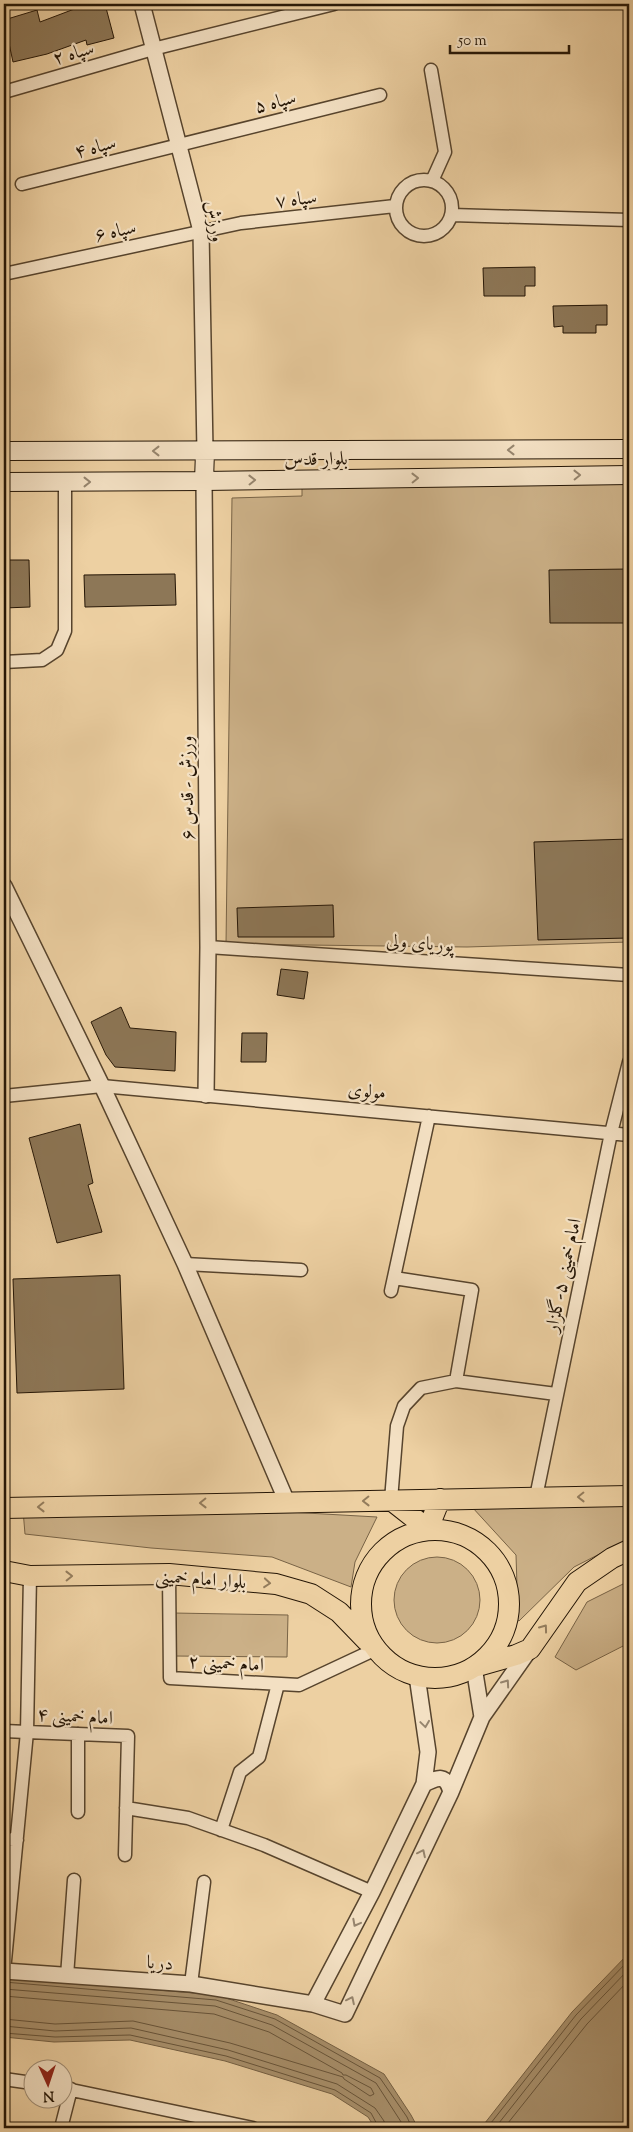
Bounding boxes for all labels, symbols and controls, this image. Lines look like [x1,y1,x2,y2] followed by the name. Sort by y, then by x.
[450,22,569,54] scale bar
[457,31,487,52] text: 50 m
[50,36,98,73] street label: سپاه ۲
[252,85,299,122] street label: سپاه ۵
[72,130,119,167] street label: سپاه ۴
[274,185,319,216] street label: سپاه ۷
[197,199,230,244] street label: ورزش
[92,215,139,250] street label: سپاه ۶
[506,444,514,455] one-way arrow
[152,446,160,456] one-way arrow
[284,446,348,475] street label: بلوار قدس
[574,470,582,481] one-way arrow
[412,473,419,483] one-way arrow
[249,475,257,486] one-way arrow
[84,477,92,487] one-way arrow
[174,735,203,841] street label: ورزش - قدس ۶
[385,929,456,960] street label: پوریای ولی
[347,1077,387,1108] street label: مولوی
[539,1216,591,1337] street label: امام خمینی ۵-گلزار
[576,1492,584,1502] one-way arrow
[361,1496,369,1506] one-way arrow
[199,1498,207,1509] one-way arrow
[36,1502,44,1512] one-way arrow
[154,1564,247,1598] street label: بلوار امام خمینی
[66,1571,74,1581] one-way arrow
[263,1577,271,1588] one-way arrow
[538,1624,547,1634] one-way arrow
[187,1649,265,1681] street label: امام خمینی ۲
[500,1679,509,1689] one-way arrow
[36,1702,114,1734] street label: امام خمینی ۴
[419,1721,430,1729] one-way arrow
[415,1849,426,1858] one-way arrow
[352,1918,362,1927] one-way arrow
[146,1950,174,1979] street label: دریا
[345,1996,355,2005] one-way arrow
[22,2060,72,2110] north arrow
[42,2085,55,2105] text: N

